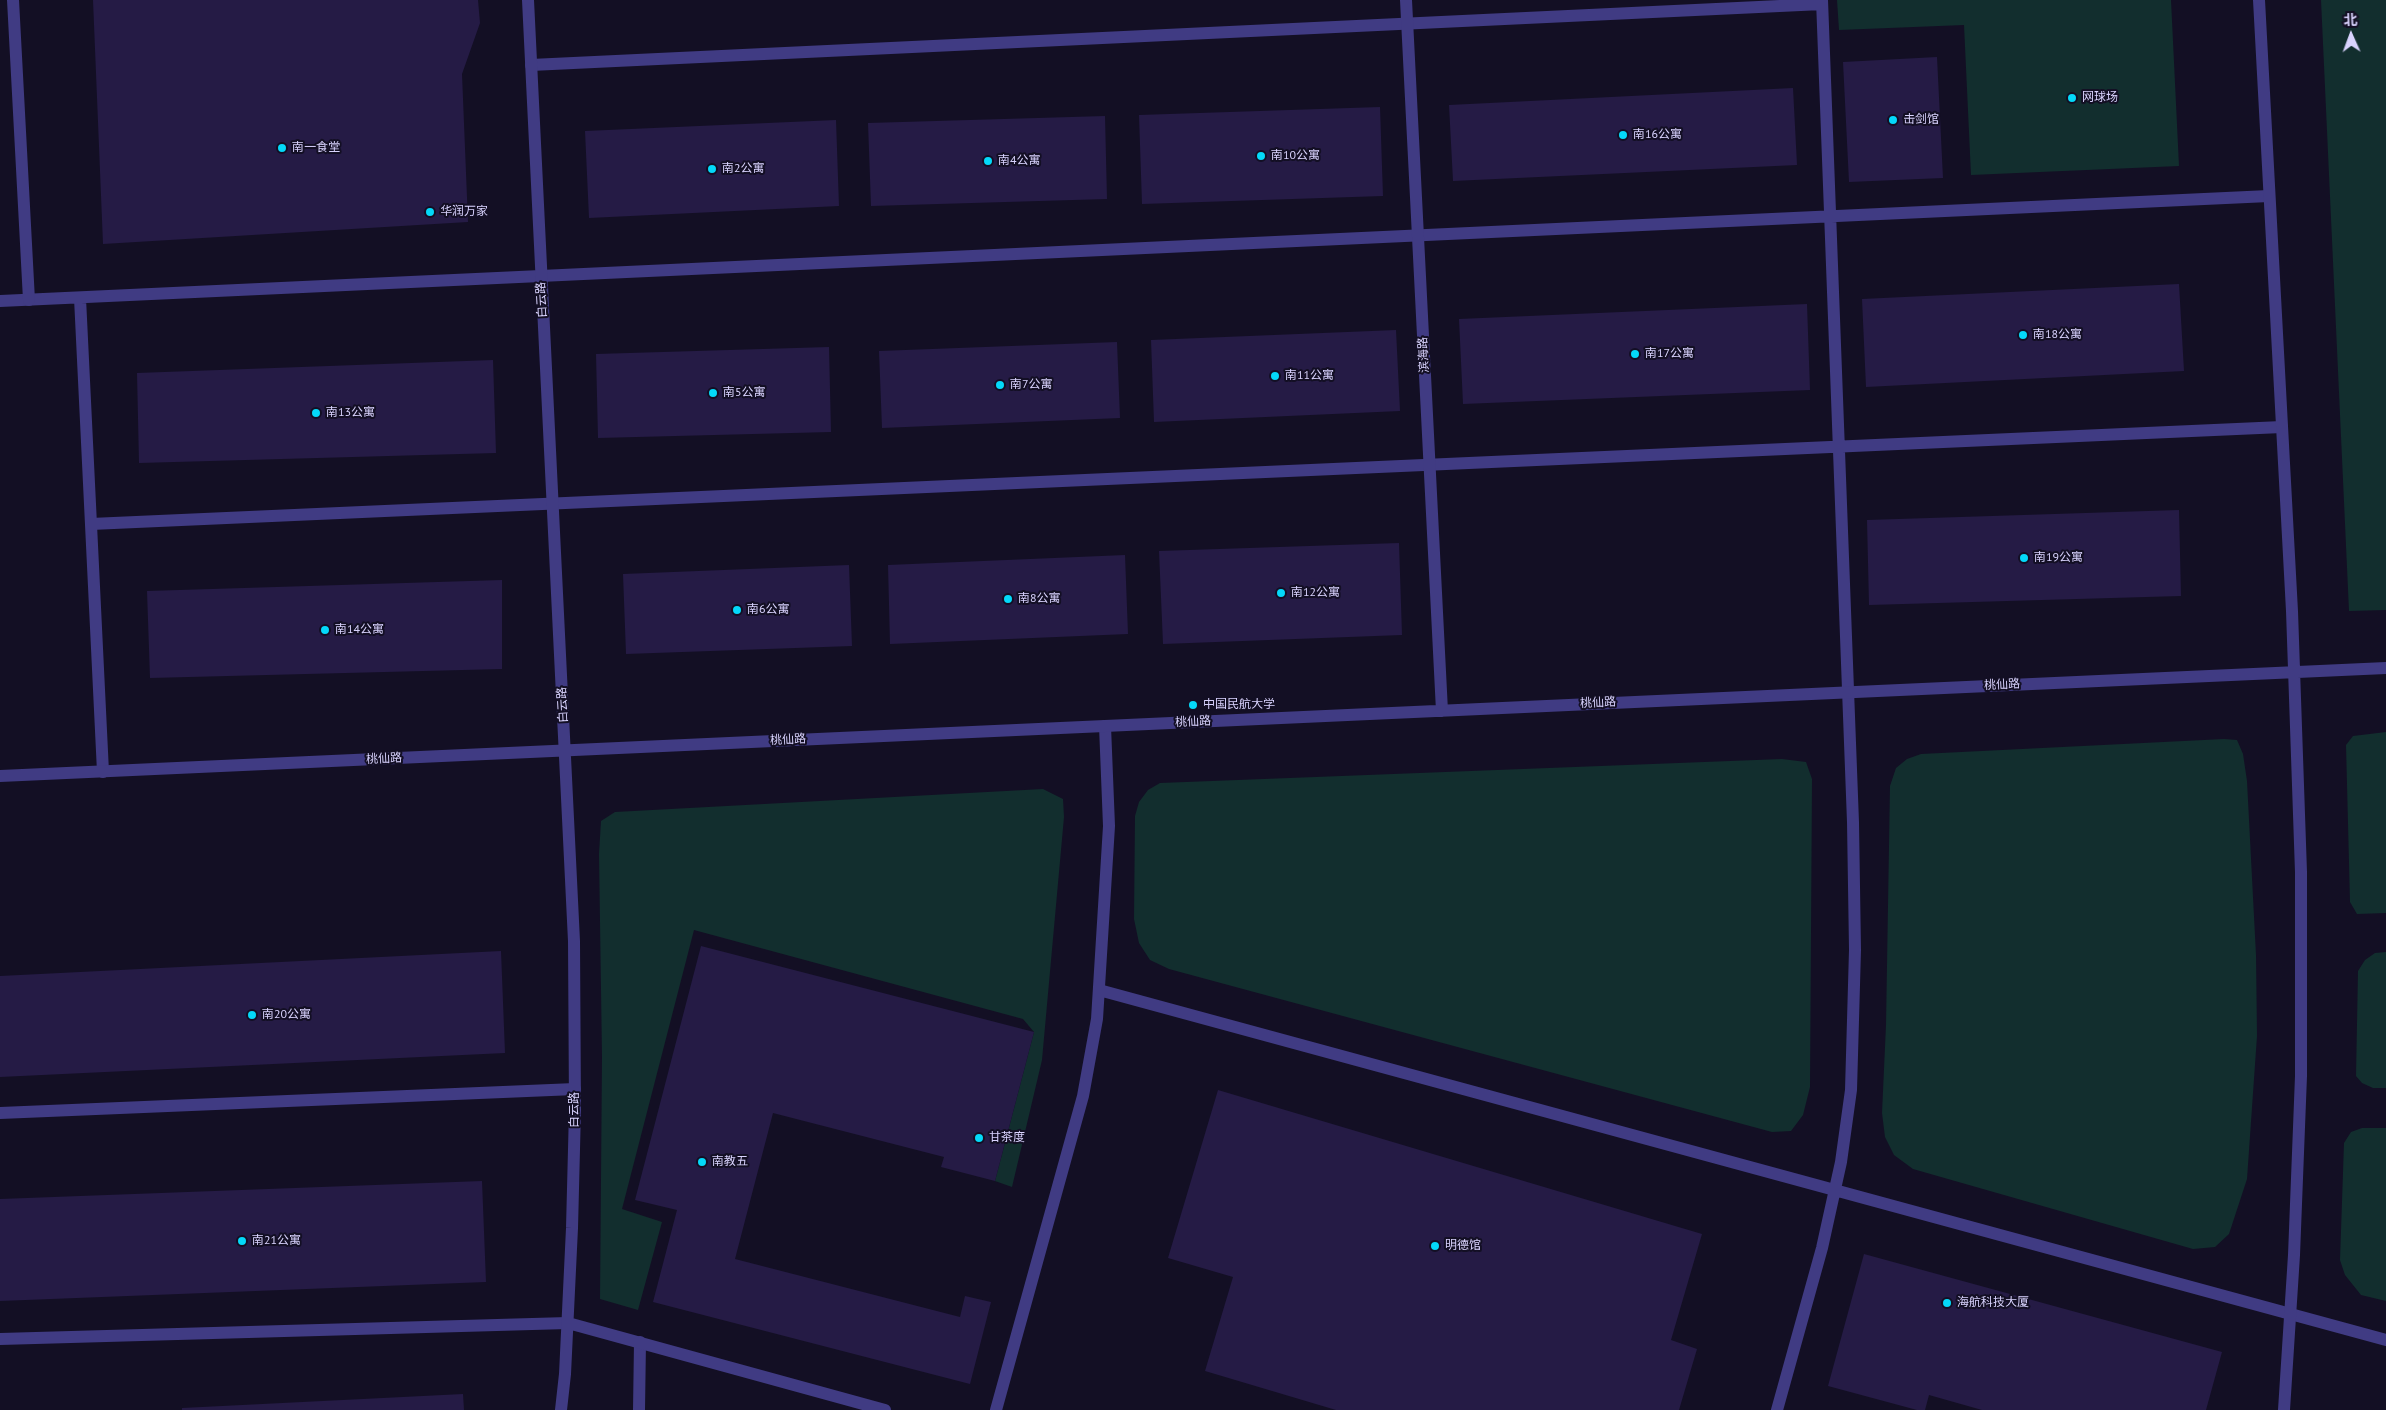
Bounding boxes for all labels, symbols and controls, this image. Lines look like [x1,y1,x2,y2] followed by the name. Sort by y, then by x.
[2326,10,2376,60] north arrow
[2343,11,2358,29] text: 北
[2082,91,2118,105] place label: 网球场
[2066,92,2078,104] marker: 网球场
[1903,113,1939,127] place label: 击剑馆
[1887,114,1899,126] marker: 击剑馆
[1633,128,1682,142] place label: 南16公寓
[1617,129,1629,141] marker: 南16公寓
[292,141,340,155] place label: 南一食堂
[276,142,288,154] marker: 南一食堂
[1271,149,1320,163] place label: 南10公寓
[1255,150,1267,162] marker: 南10公寓
[998,154,1041,168] place label: 南4公寓
[982,155,994,167] marker: 南4公寓
[722,162,765,176] place label: 南2公寓
[706,163,718,175] marker: 南2公寓
[440,205,488,219] place label: 华润万家
[424,206,436,218] marker: 华润万家
[534,282,550,318] street label: 白云路
[2033,328,2082,342] place label: 南18公寓
[2017,329,2029,341] marker: 南18公寓
[1416,337,1432,373] street label: 滨海路
[1645,347,1694,361] place label: 南17公寓
[1629,348,1641,360] marker: 南17公寓
[1285,369,1334,383] place label: 南11公寓
[1269,370,1281,382] marker: 南11公寓
[1010,378,1053,392] place label: 南7公寓
[994,379,1006,391] marker: 南7公寓
[723,386,766,400] place label: 南5公寓
[707,387,719,399] marker: 南5公寓
[326,406,375,420] place label: 南13公寓
[310,407,322,419] marker: 南13公寓
[2034,551,2083,565] place label: 南19公寓
[2018,552,2030,564] marker: 南19公寓
[1291,586,1340,600] place label: 南12公寓
[1275,587,1287,599] marker: 南12公寓
[1018,592,1061,606] place label: 南8公寓
[1002,593,1014,605] marker: 南8公寓
[747,603,790,617] place label: 南6公寓
[731,604,743,616] marker: 南6公寓
[335,623,384,637] place label: 南14公寓
[319,624,331,636] marker: 南14公寓
[1984,677,2020,693] street label: 桃仙路
[555,687,571,723] street label: 白云路
[1580,695,1616,711] street label: 桃仙路
[1203,698,1275,712] place label: 中国民航大学
[1187,699,1199,711] marker: 中国民航大学
[1175,714,1211,730] street label: 桃仙路
[770,732,806,748] street label: 桃仙路
[366,751,402,767] street label: 桃仙路
[262,1008,311,1022] place label: 南20公寓
[246,1009,258,1021] marker: 南20公寓
[568,1092,582,1128] street label: 白云路
[989,1131,1025,1145] place label: 甘茶度
[973,1132,985,1144] marker: 甘茶度
[712,1155,748,1169] place label: 南教五
[696,1156,708,1168] marker: 南教五
[252,1234,301,1248] place label: 南21公寓
[236,1235,248,1247] marker: 南21公寓
[1445,1239,1481,1253] place label: 明德馆
[1429,1240,1441,1252] marker: 明德馆
[1957,1296,2029,1310] place label: 海航科技大厦
[1941,1297,1953,1309] marker: 海航科技大厦

